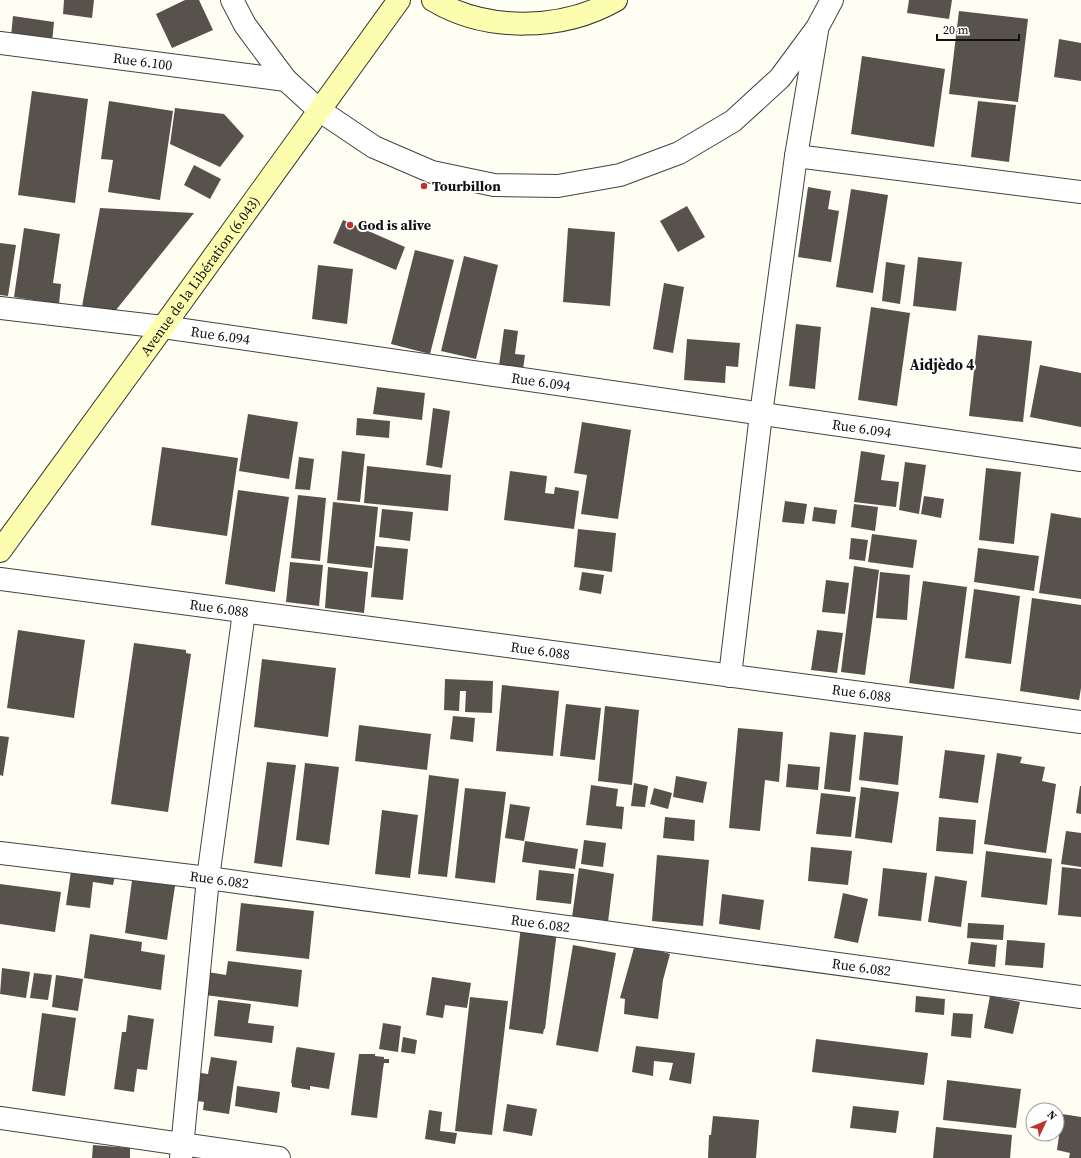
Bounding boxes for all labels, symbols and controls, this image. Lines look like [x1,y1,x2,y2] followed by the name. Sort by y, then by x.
[937,16,1019,42] scale bar
[943,22,969,38] text: 20 m
[112,48,174,75] street label: Rue 6.100
[432,176,501,196] place label: Tourbillon
[419,181,429,191] marker: Tourbillon
[135,192,264,360] street label: Avenue de la Libération (6.043)
[358,215,431,235] place label: God is alive
[345,220,355,230] marker: God is alive
[189,321,251,349] street label: Rue 6.094
[910,354,974,375] district label: Aidjèdo 4
[510,368,572,396] street label: Rue 6.094
[831,414,893,442] street label: Rue 6.094
[188,594,250,622] street label: Rue 6.088
[509,637,571,664] street label: Rue 6.088
[831,679,892,707] street label: Rue 6.088
[189,866,250,893] street label: Rue 6.082
[510,909,571,937] street label: Rue 6.082
[831,953,892,981] street label: Rue 6.082
[1025,1102,1065,1142] north arrow
[1044,1107,1060,1123] text: N

